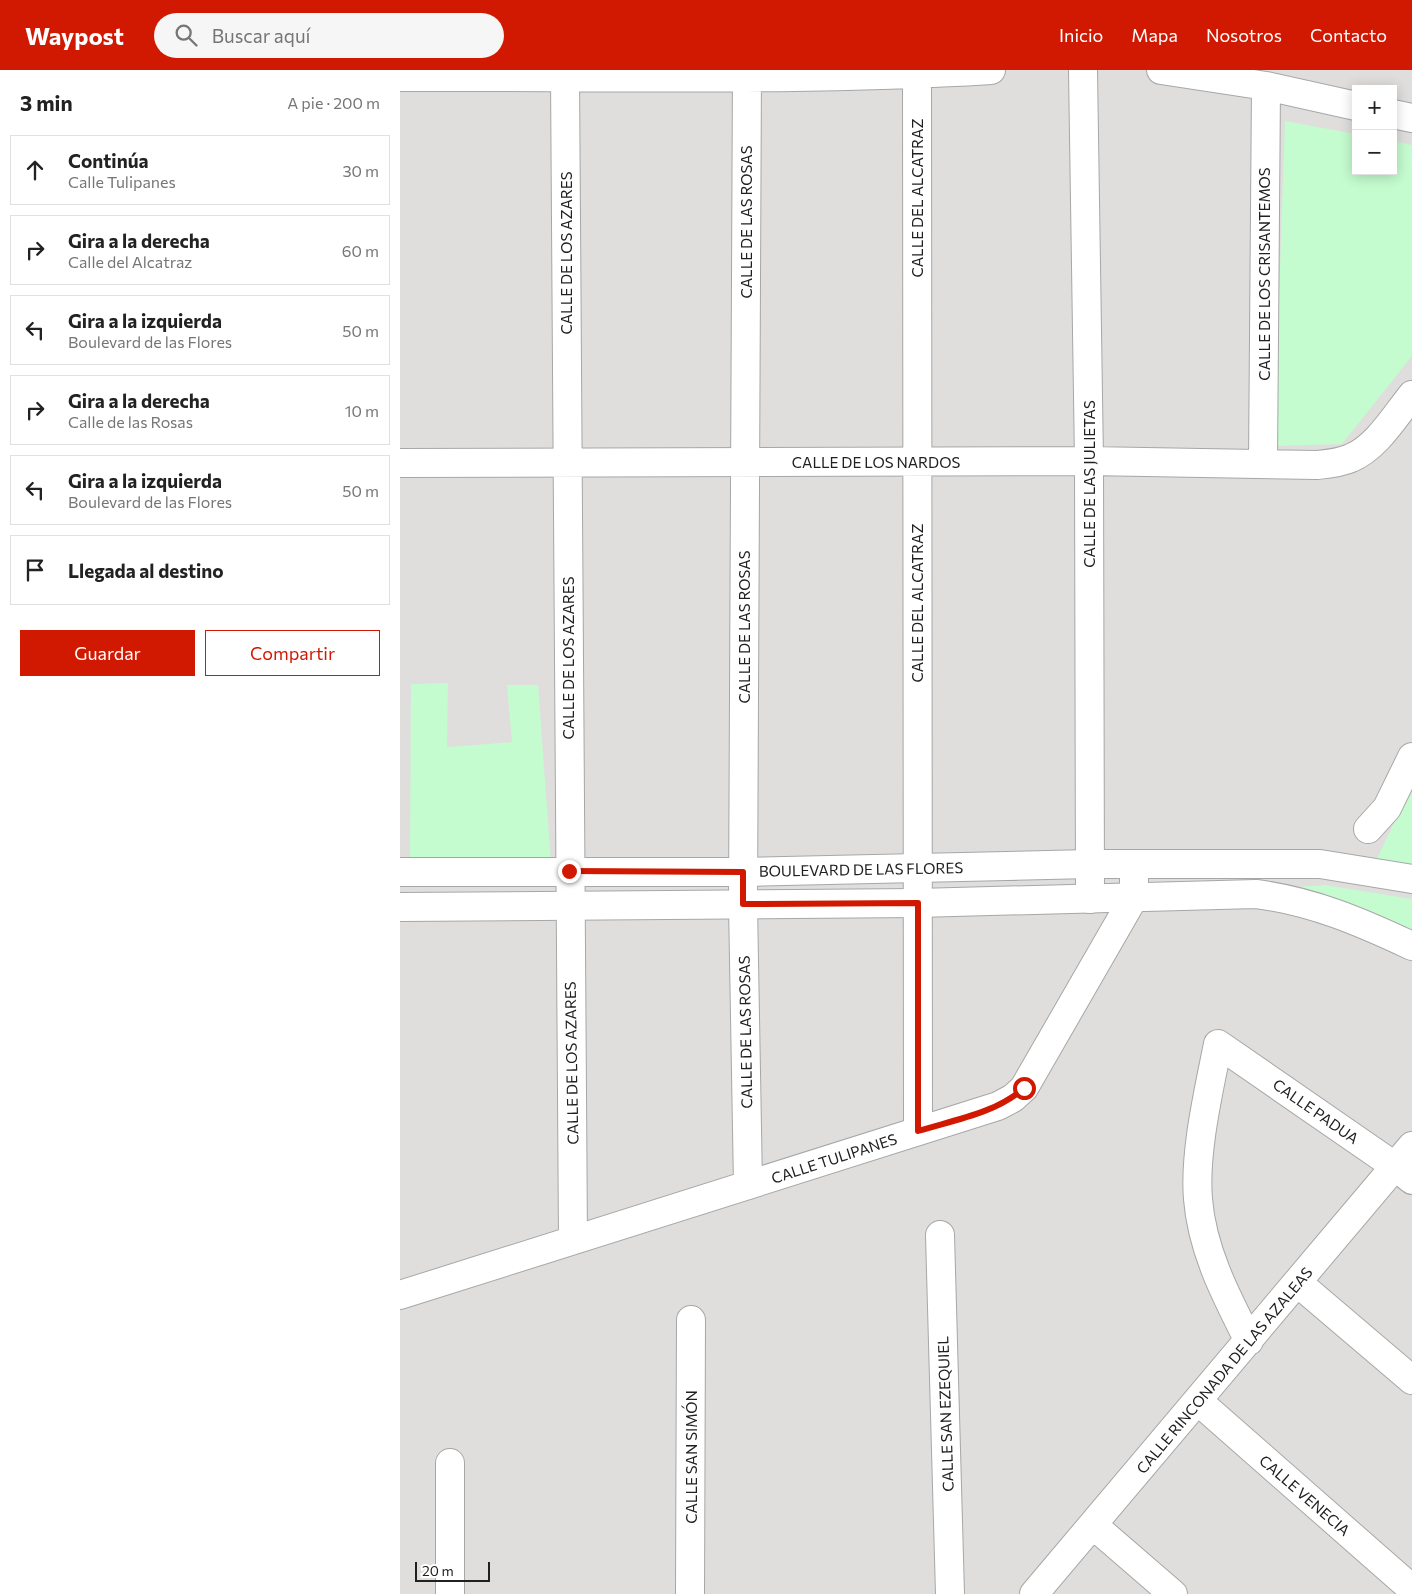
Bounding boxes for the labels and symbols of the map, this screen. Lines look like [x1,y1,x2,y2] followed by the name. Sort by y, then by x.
[908,118,926,278] street label: CALLE DEL ALCATRAZ
[737,145,755,299] street label: CALLE DE LAS ROSAS
[1255,167,1273,381] street label: CALLE DE LOS CRISANTEMOS
[557,171,575,335] street label: CALLE DE LOS AZARES
[1080,400,1098,568] street label: CALLE DE LAS JULIETAS
[792,453,960,471] street label: CALLE DE LOS NARDOS
[908,523,926,683] street label: CALLE DEL ALCATRAZ
[735,550,753,704] street label: CALLE DE LAS ROSAS
[559,576,577,740] street label: CALLE DE LOS AZARES
[759,858,963,880] street label: BOULEVARD DE LAS FLORES
[558,860,581,883] route end
[735,955,755,1109] street label: CALLE DE LAS ROSAS
[561,981,581,1145] street label: CALLE DE LOS AZARES
[1270,1075,1362,1147] street label: CALLE PADUA
[1013,1077,1036,1100] route start
[769,1129,899,1187] street label: CALLE TULIPANES
[1132,1263,1316,1477] street label: CALLE RINCONADA DE LAS AZALEAS
[933,1335,957,1492] street label: CALLE SAN EZEQUIEL
[681,1390,700,1524] street label: CALLE SAN SIMÓN
[1256,1451,1354,1539] street label: CALLE VENECIA
[415,1559,490,1582] scale bar

